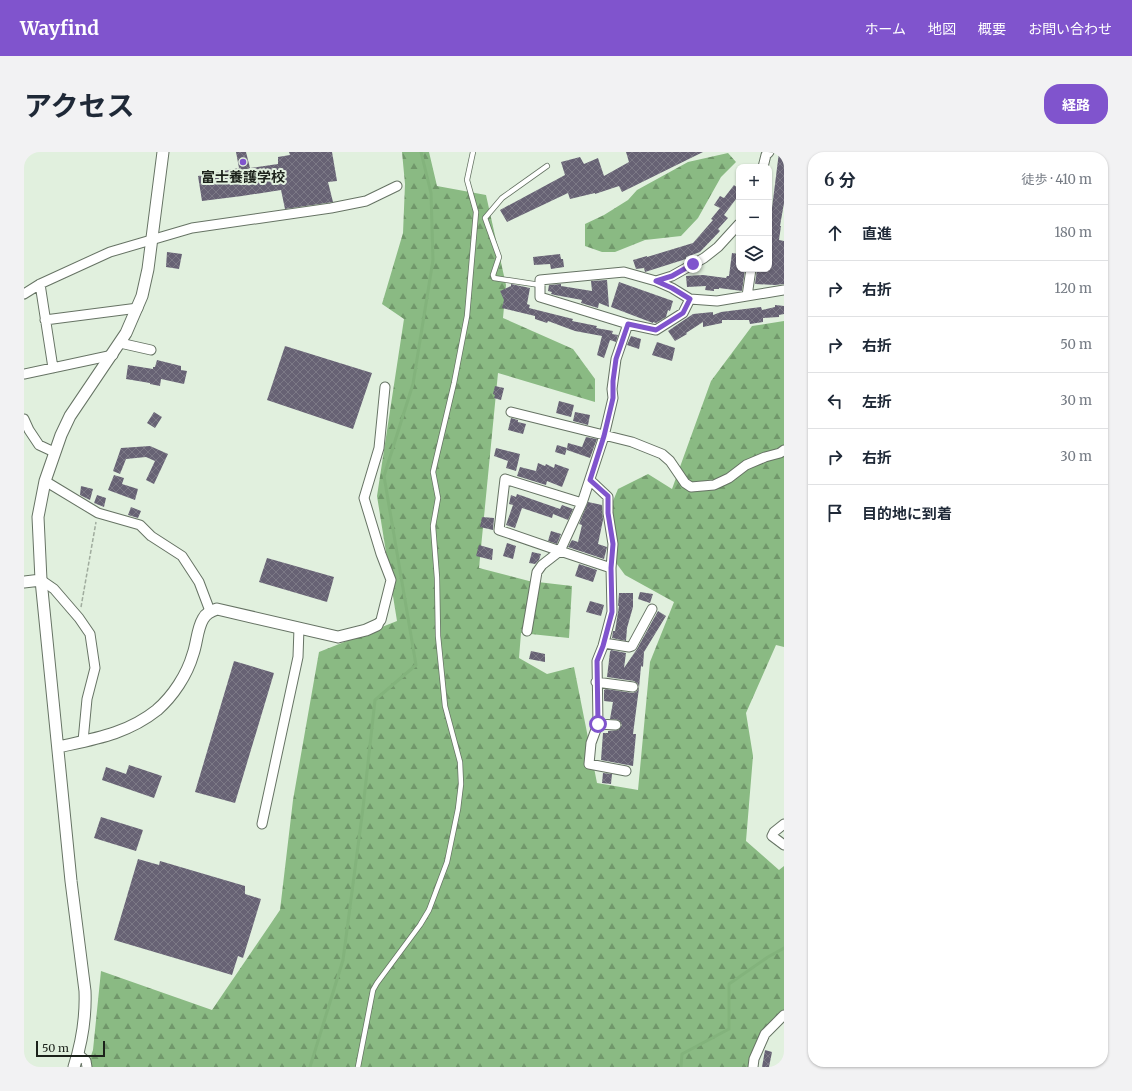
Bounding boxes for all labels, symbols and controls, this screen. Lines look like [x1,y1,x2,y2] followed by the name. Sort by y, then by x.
[20,16,99,40] text: Wayfind
[864,20,906,38] text: ホーム
[928,20,956,38] text: 地図
[978,20,1006,38] text: 概要
[1028,20,1112,38] text: お問い合わせ
[1044,84,1108,124] button: 経路
[24,88,135,124] text: アクセス
[238,157,248,167] marker: 富士養護学校
[736,164,772,272] map controls
[736,164,772,200] button: +
[201,168,285,186] place label: 富士養護学校
[824,169,855,191] text: 6 分
[1022,171,1092,188] text: 徒歩 · 410 m
[736,200,772,236] button: −
[824,222,846,244] icon: ahead
[862,224,892,243] text: 直進
[1054,224,1092,241] text: 180 m
[736,236,772,272] button: layers
[684,255,702,273] route end
[824,278,846,300] icon: right
[862,280,892,299] text: 右折
[1054,280,1092,297] text: 120 m
[824,334,846,356] icon: right
[862,336,892,355] text: 右折
[1060,336,1092,353] text: 50 m
[824,390,846,412] icon: left
[862,392,892,411] text: 左折
[1060,392,1092,409] text: 30 m
[824,446,846,468] icon: right
[862,448,892,467] text: 右折
[1060,448,1092,465] text: 30 m
[824,502,846,524] icon: arrive
[862,504,952,523] text: 目的地に到着
[589,715,607,733] route start
[36,1039,105,1058] scale bar
[42,1041,69,1055] text: 50 m

